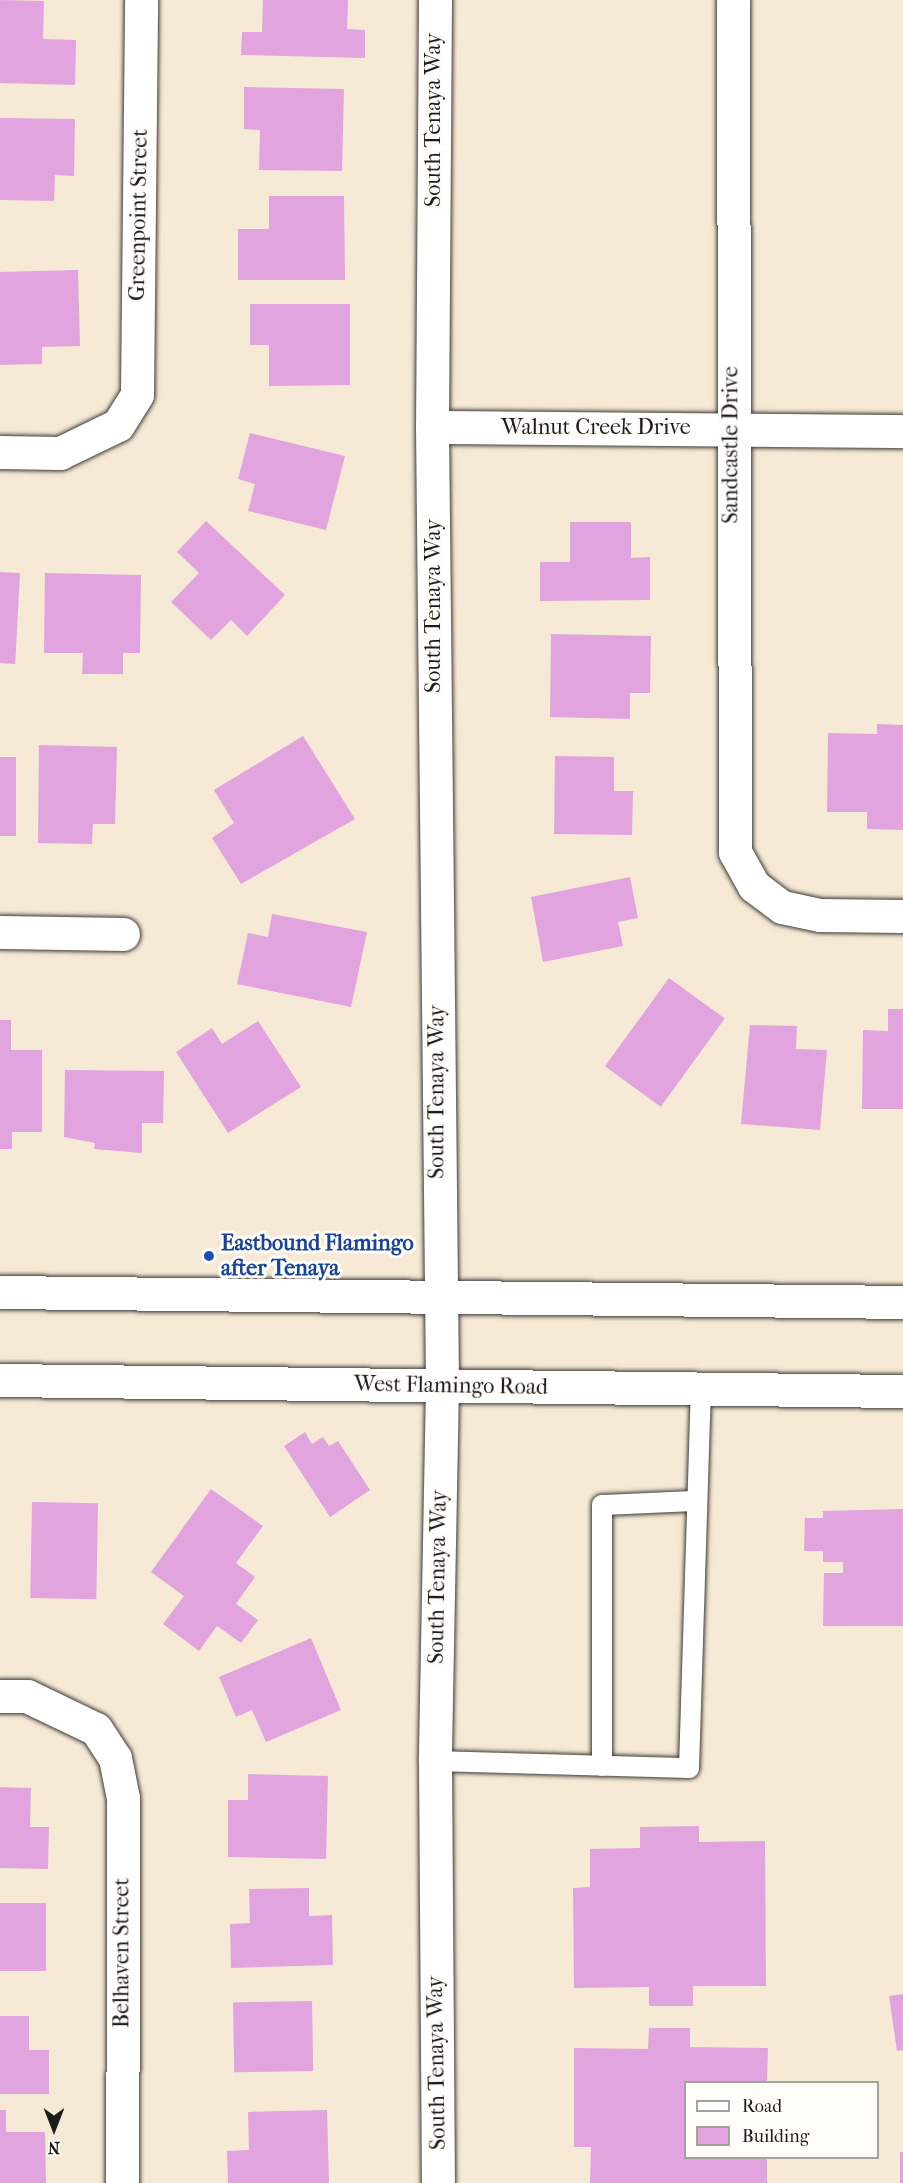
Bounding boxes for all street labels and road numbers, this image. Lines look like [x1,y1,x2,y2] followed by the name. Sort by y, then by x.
[421,33,447,207] street label: South Tenaya Way
[124,129,154,301] street label: Greenpoint Street
[718,366,744,524] street label: Sandcastle Drive
[501,415,691,441] street label: Walnut Creek Drive
[421,519,447,693] street label: South Tenaya Way
[424,1005,450,1179] street label: South Tenaya Way
[354,1371,548,1401] street label: West Flamingo Road
[423,1490,453,1664] street label: South Tenaya Way
[109,1878,135,2028] street label: Belhaven Street
[422,1976,452,2150] street label: South Tenaya Way

